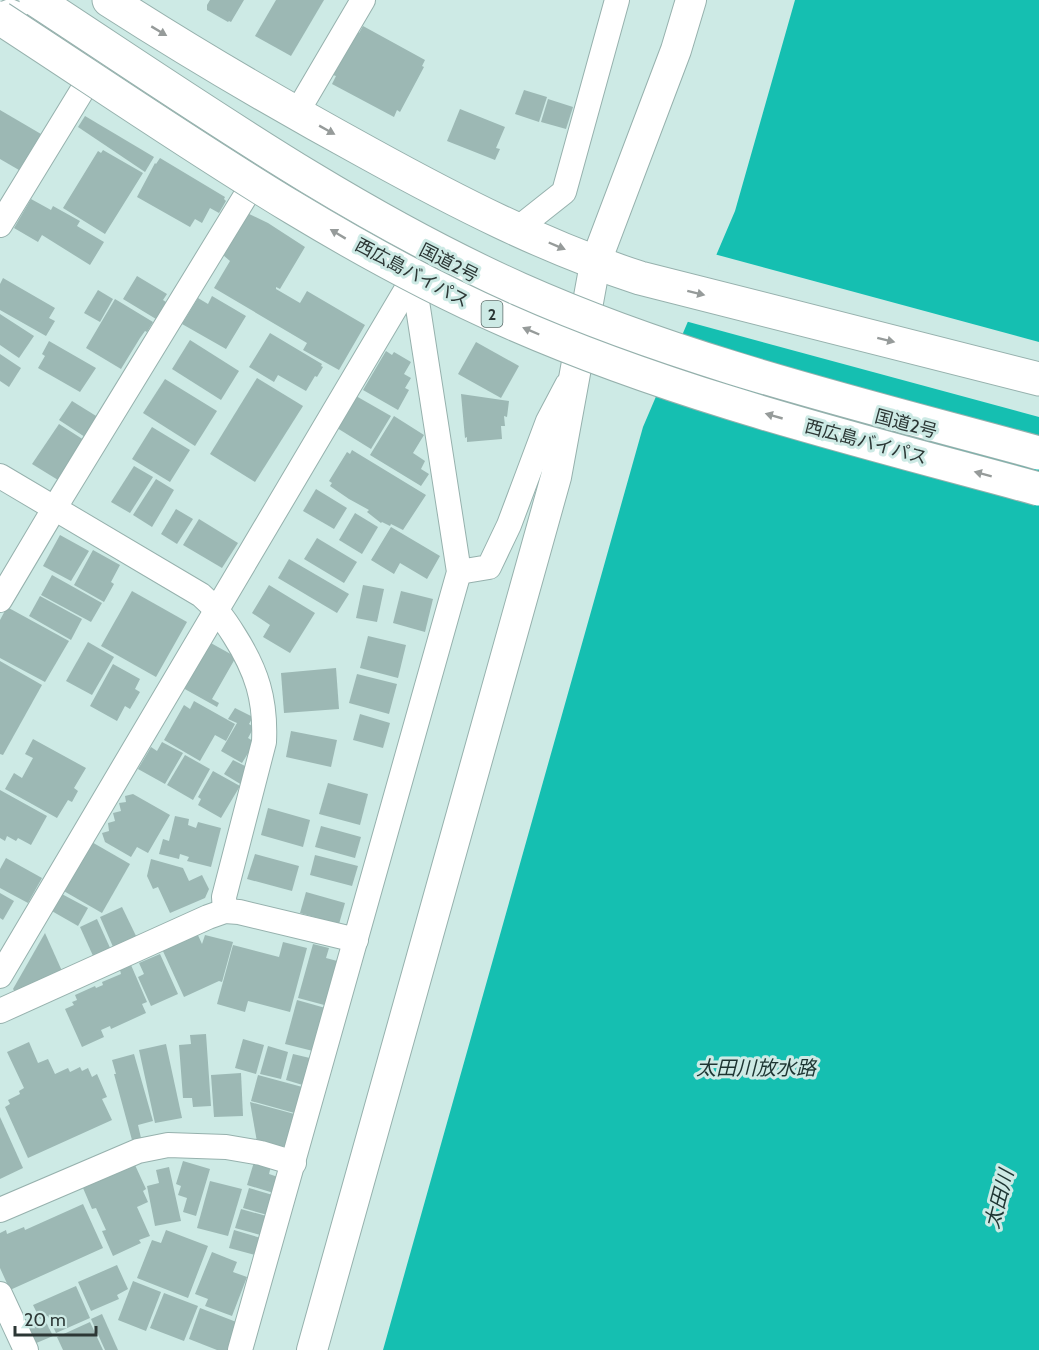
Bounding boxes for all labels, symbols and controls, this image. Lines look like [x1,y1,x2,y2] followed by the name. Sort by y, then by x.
[151,25,167,36] one-way arrow
[318,125,335,135] one-way arrow
[329,229,346,239] one-way arrow
[351,234,473,312] street label: 西広島バイパス
[416,239,482,287] street label: 国道2号
[548,242,566,251] one-way arrow
[687,288,706,298] one-way arrow
[482,301,502,327] road number: 2
[522,326,540,335] one-way arrow
[876,336,895,346] one-way arrow
[873,405,939,443] street label: 国道2号
[765,411,783,421] one-way arrow
[802,415,930,469] street label: 西広島バイパス
[973,469,991,478] one-way arrow
[696,1056,818,1080] water label: 太田川放水路
[980,1165,1019,1231] water label: 太田川
[15,1299,96,1337] scale bar
[24,1309,66,1331] text: 20 m

